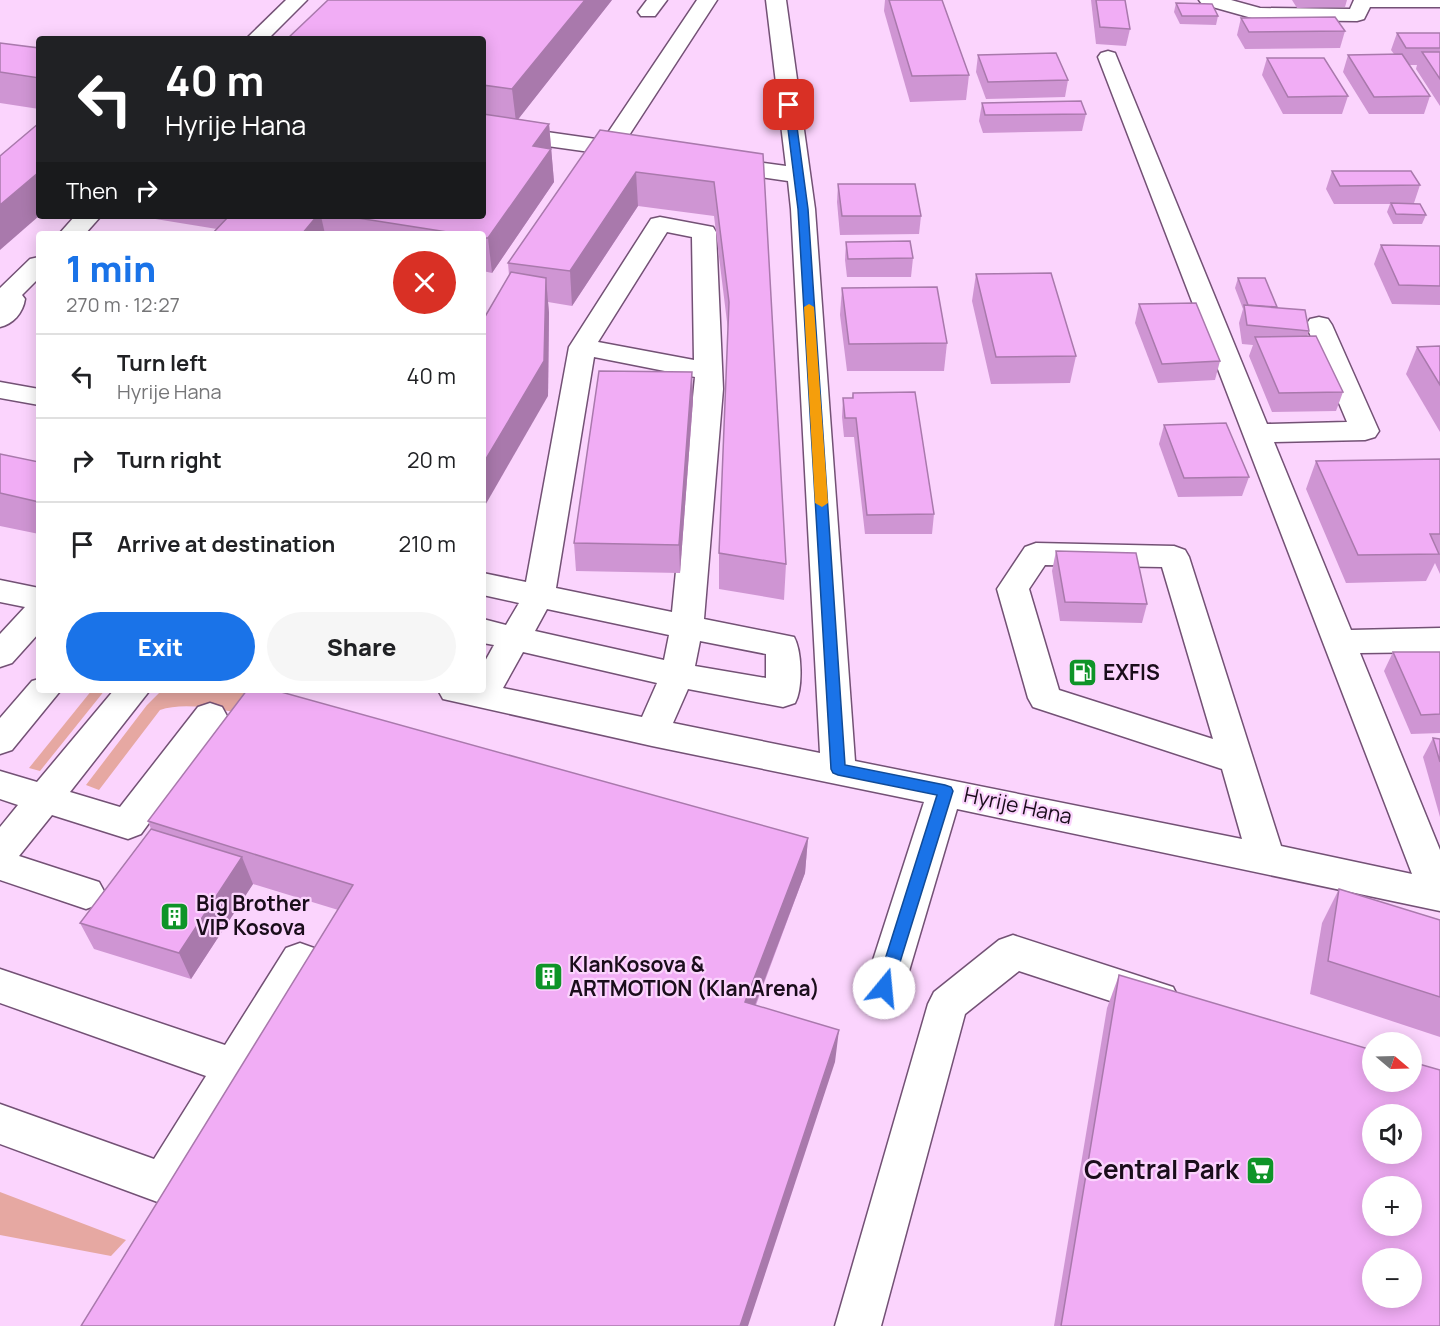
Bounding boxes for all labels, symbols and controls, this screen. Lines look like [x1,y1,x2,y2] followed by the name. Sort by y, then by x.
[165,51,264,109] text: 40 m
[66,60,144,138] icon: left
[763,79,814,130] pin
[772,88,805,121] icon: arrive
[165,106,306,143] text: Hyrije Hana
[130,174,163,207] icon: right
[66,176,118,206] text: Then
[66,244,156,293] text: 1 min
[393,251,456,314] button: close
[66,291,180,318] text: 270 m · 12:27
[117,348,207,378] text: Turn left
[66,360,99,393] icon: left
[407,361,456,391] text: 40 m
[117,378,222,405] text: Hyrije Hana
[66,444,99,477] icon: right
[117,445,222,475] text: Turn right
[407,445,456,475] text: 20 m
[66,528,99,561] icon: arrive
[117,529,335,559] text: Arrive at destination
[398,529,456,559] text: 210 m
[66,612,255,681] button: Exit
[267,612,456,681] button: Share
[1066,657,1098,689] fuel station icon: EXFIS
[1103,658,1160,686] place label: EXFIS
[962,780,1075,830] street label: Hyrije Hana
[196,889,310,941] place label: Big Brother VIP Kosova
[159,900,191,932] building icon: Big Brother VIP Kosova
[569,950,820,1002] place label: KlanKosova & ARTMOTION (KlanArena)
[852,956,916,1020] position arrow
[532,961,564,993] building icon: KlanKosova & ARTMOTION (KlanArena)
[1362,1032,1422,1092] north arrow
[1362,1032,1422,1308] map controls
[1362,1104,1422,1164] button: sound
[1084,1151,1240,1187] place label: Central Park
[1244,1154,1276,1186] supermarket icon: Central Park
[1362,1176,1422,1236] button: +
[1362,1248,1422,1308] button: −

